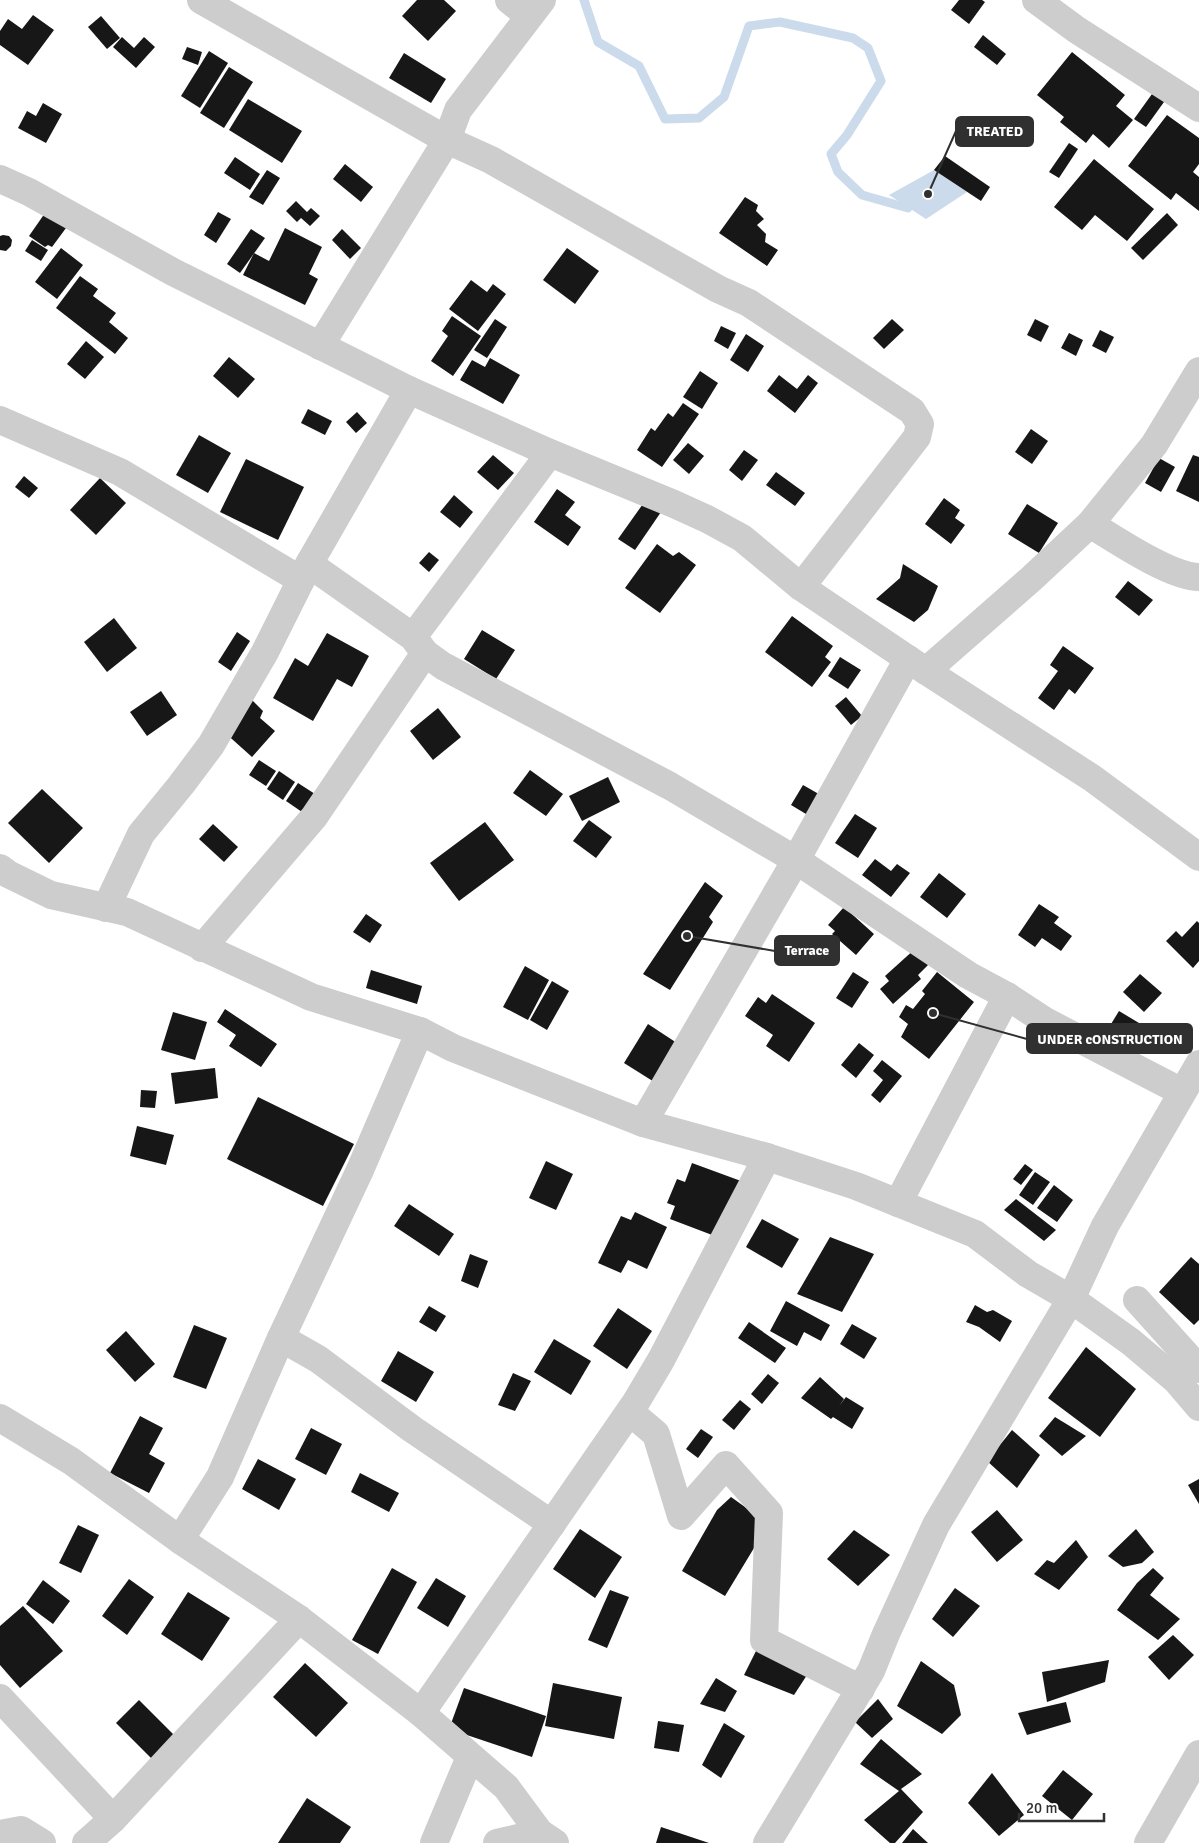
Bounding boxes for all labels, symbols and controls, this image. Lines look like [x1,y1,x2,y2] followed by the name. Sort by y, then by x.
[956,117,1033,146] callout: TREATED
[967,123,1023,140] text: TREATED
[775,936,839,965] callout: Terrace
[785,942,829,959] text: Terrace
[1027,1024,1192,1053] callout: UNDER cONSTRUCTION
[1037,1031,1183,1048] text: UNDER cONSTRUCTION
[1019,1790,1104,1822] scale bar
[1026,1799,1057,1817] text: 20 m

